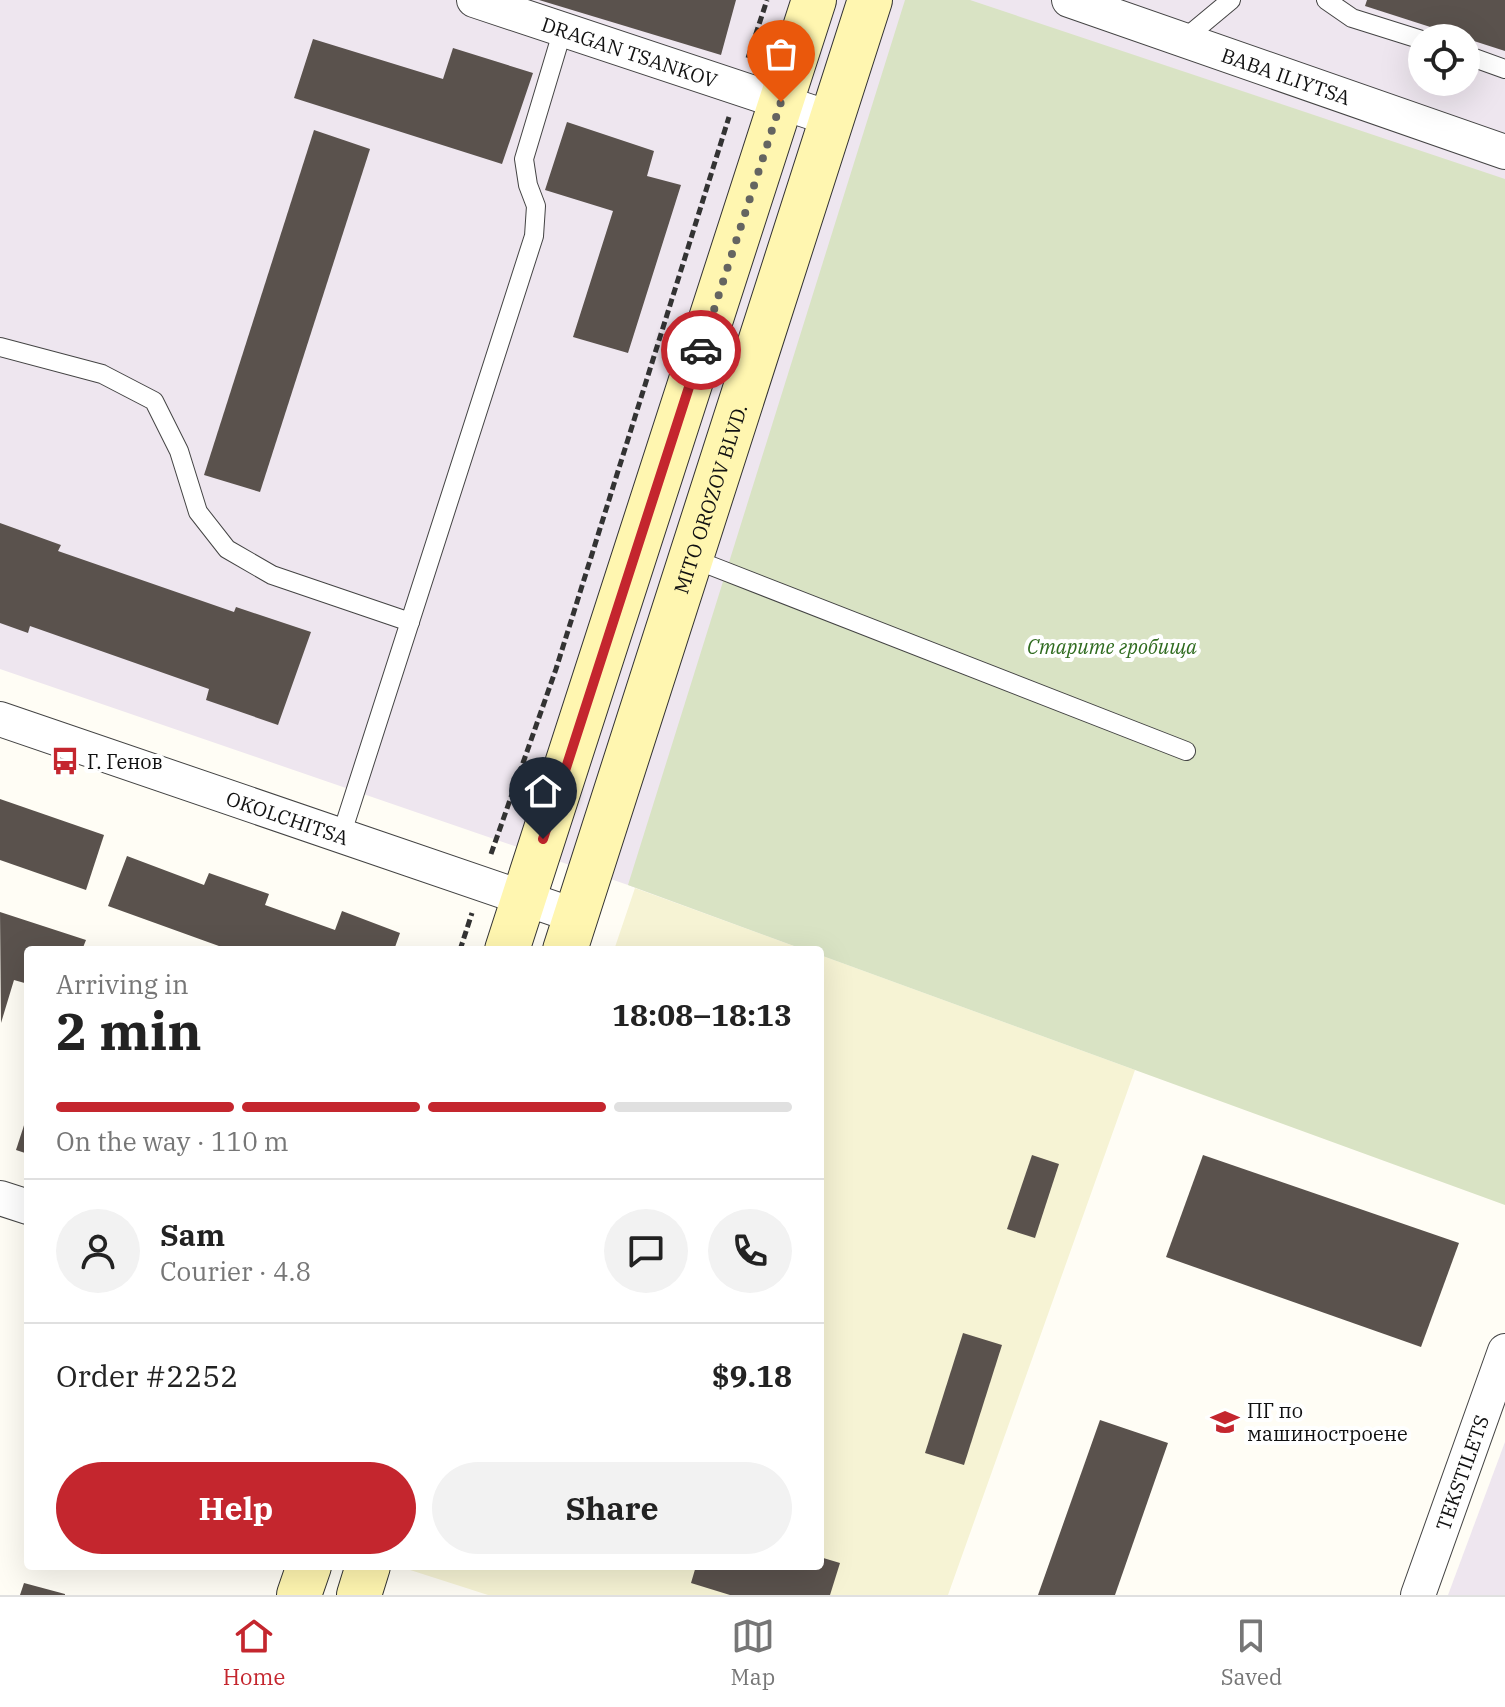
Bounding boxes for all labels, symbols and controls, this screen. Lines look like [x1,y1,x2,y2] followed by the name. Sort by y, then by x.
[538,10,721,94] street label: DRAGAN TSANKOV
[747,20,815,102] pin
[1408,24,1480,96] map controls
[1408,24,1480,96] button: locate
[759,32,803,76] icon: bag
[1218,41,1355,111] street label: BABA ILIYTSA
[661,310,741,390] courier
[679,328,723,372] icon: car
[667,400,753,597] street label: MITO OROZOV BLVD.
[1027,633,1197,660] park label: Старите гробища
[50,746,80,776] bus stop icon: Г. Генов
[87,748,163,775] place label: Г. Генов
[509,757,577,839] pin
[521,769,565,813] icon: home
[223,784,353,851] street label: OKOLCHITSA
[56,967,189,1001] text: Arriving in
[612,995,792,1034] text: 18:08–18:13
[56,997,202,1064] text: 2 min
[56,1124,289,1158] text: On the way · 110 m
[56,1209,140,1293] button: person
[604,1209,688,1293] button: chat
[708,1209,792,1293] button: phone
[160,1215,225,1254] text: Sam
[160,1254,311,1288] text: Courier · 4.8
[56,1356,238,1395] text: Order #2252
[712,1356,792,1395] text: $9.18
[1247,1397,1408,1447] place label: ПГ по машиностроене
[1210,1407,1240,1437] school or university icon: ПГ по машиностроене
[1429,1411,1495,1534] street label: TEKSTILETS
[56,1462,416,1554] button: Help
[432,1462,792,1554] button: Share
[223,1614,285,1691] tab: Home
[731,1614,775,1691] tab: Map
[1221,1614,1282,1691] tab: Saved

